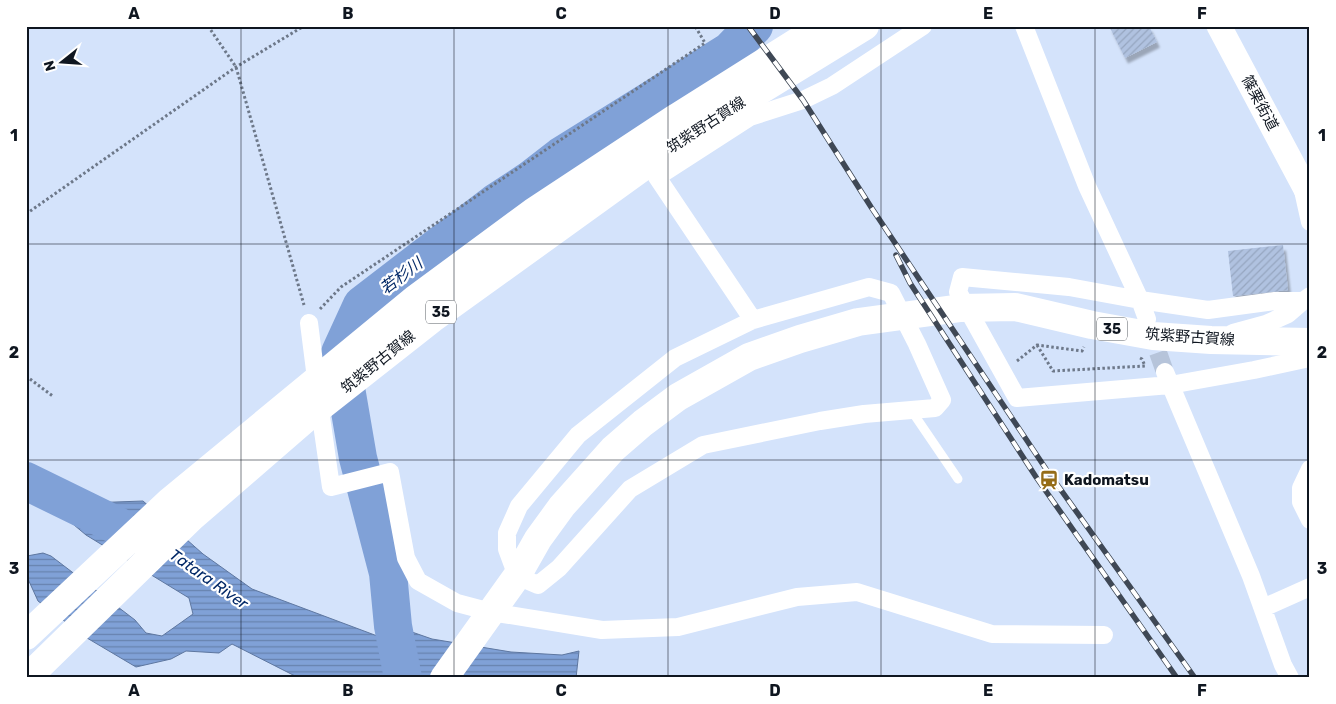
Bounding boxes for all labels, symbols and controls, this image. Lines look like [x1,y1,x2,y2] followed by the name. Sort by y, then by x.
[128,4,140,23] text: A
[342,4,354,23] text: B
[555,4,567,23] text: C
[769,4,781,23] text: D
[983,4,993,23] text: E
[1197,4,1207,23] text: F
[38,38,88,88] north arrow
[40,58,60,73] text: N
[1238,72,1282,134] street label: 篠栗街道
[663,93,749,157] street label: 筑紫野古賀線
[10,126,18,145] text: 1
[1318,126,1326,145] text: 1
[376,253,427,298] water label: 若杉川
[426,300,456,324] road number: 35
[1097,318,1127,340] road number: 35
[1144,325,1236,349] street label: 筑紫野古賀線
[337,327,419,397] street label: 筑紫野古賀線
[9,343,19,362] text: 2
[1317,343,1327,362] text: 2
[1038,469,1060,491] station icon: Kadomatsu
[1064,471,1149,489] place label: Kadomatsu
[166,545,253,614] water label: Tatara River
[9,559,19,578] text: 3
[1317,559,1327,578] text: 3
[128,681,140,700] text: A
[342,681,354,700] text: B
[555,681,567,700] text: C
[769,681,781,700] text: D
[983,681,993,700] text: E
[1197,681,1207,700] text: F

